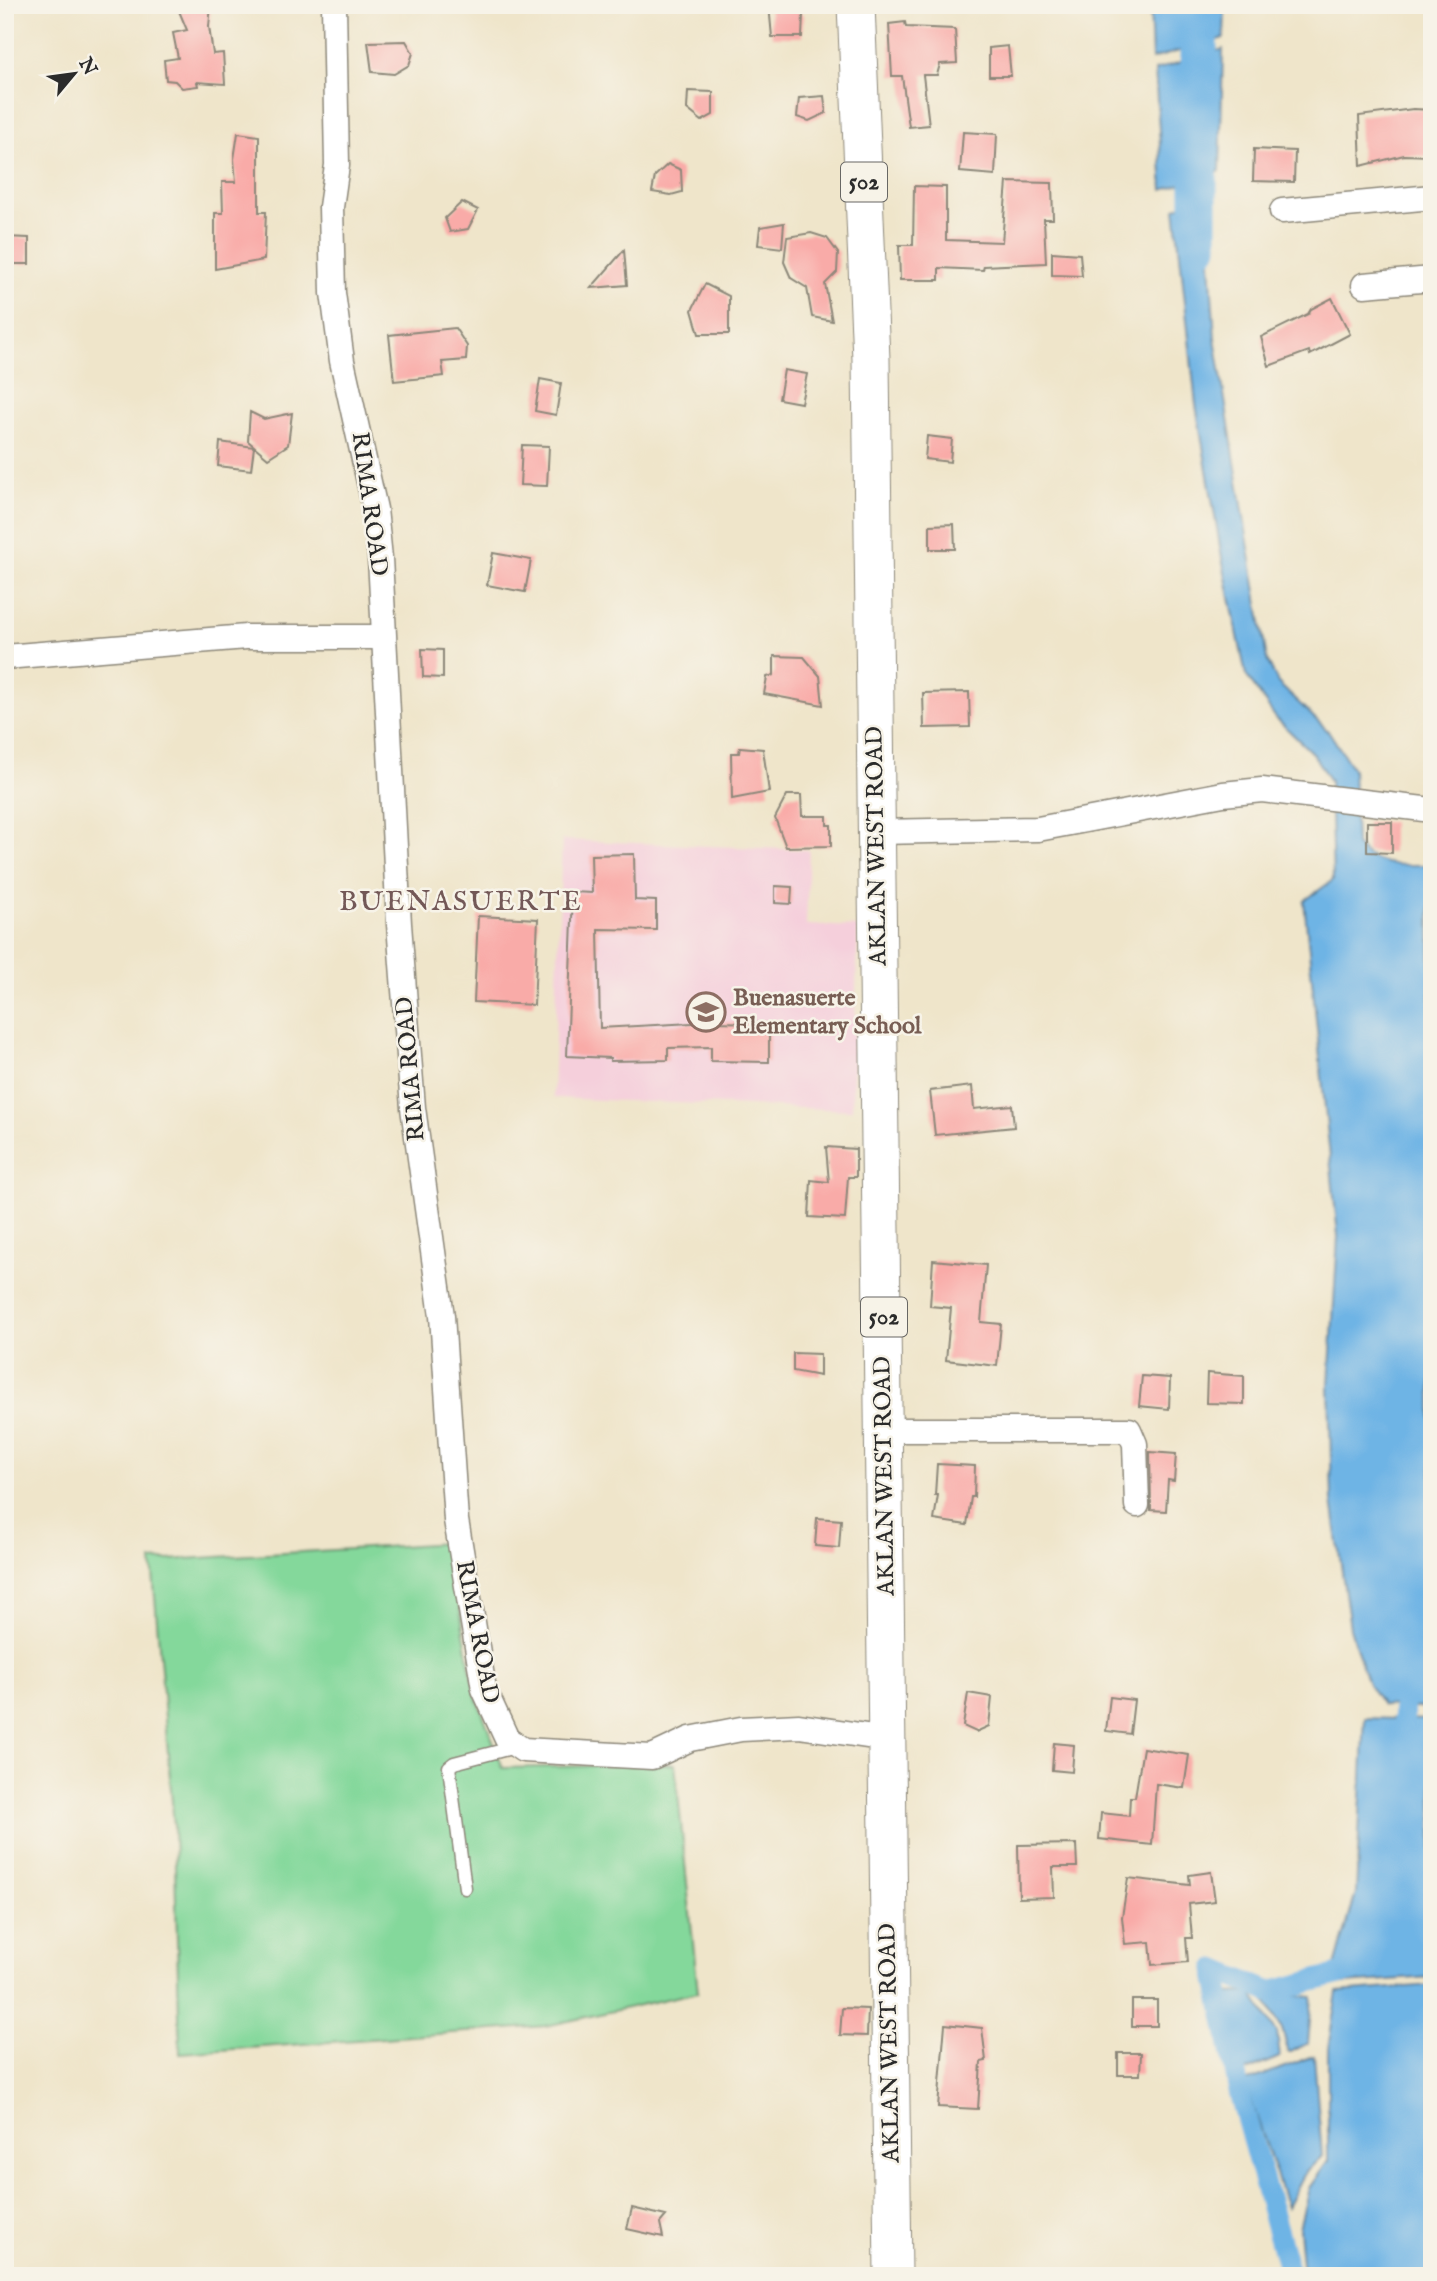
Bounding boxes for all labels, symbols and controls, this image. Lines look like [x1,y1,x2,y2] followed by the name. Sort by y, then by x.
[38,38,108,108] north arrow
[72,53,102,80] text: N
[841,162,887,202] road number: 502
[344,430,394,578] street label: RIMA ROAD
[859,726,895,967] street label: AKLAN WEST ROAD
[339,885,583,920] district label: BUENASUERTE
[733,983,922,1042] place label: Buenasuerte Elementary School
[685,991,727,1033] school or university icon: Buenasuerte Elementary School
[389,995,433,1143] street label: RIMA ROAD
[861,1298,907,1336] road number: 502
[867,1356,903,1597] street label: AKLAN WEST ROAD
[448,1558,506,1706] street label: RIMA ROAD
[872,1923,908,2164] street label: AKLAN WEST ROAD

